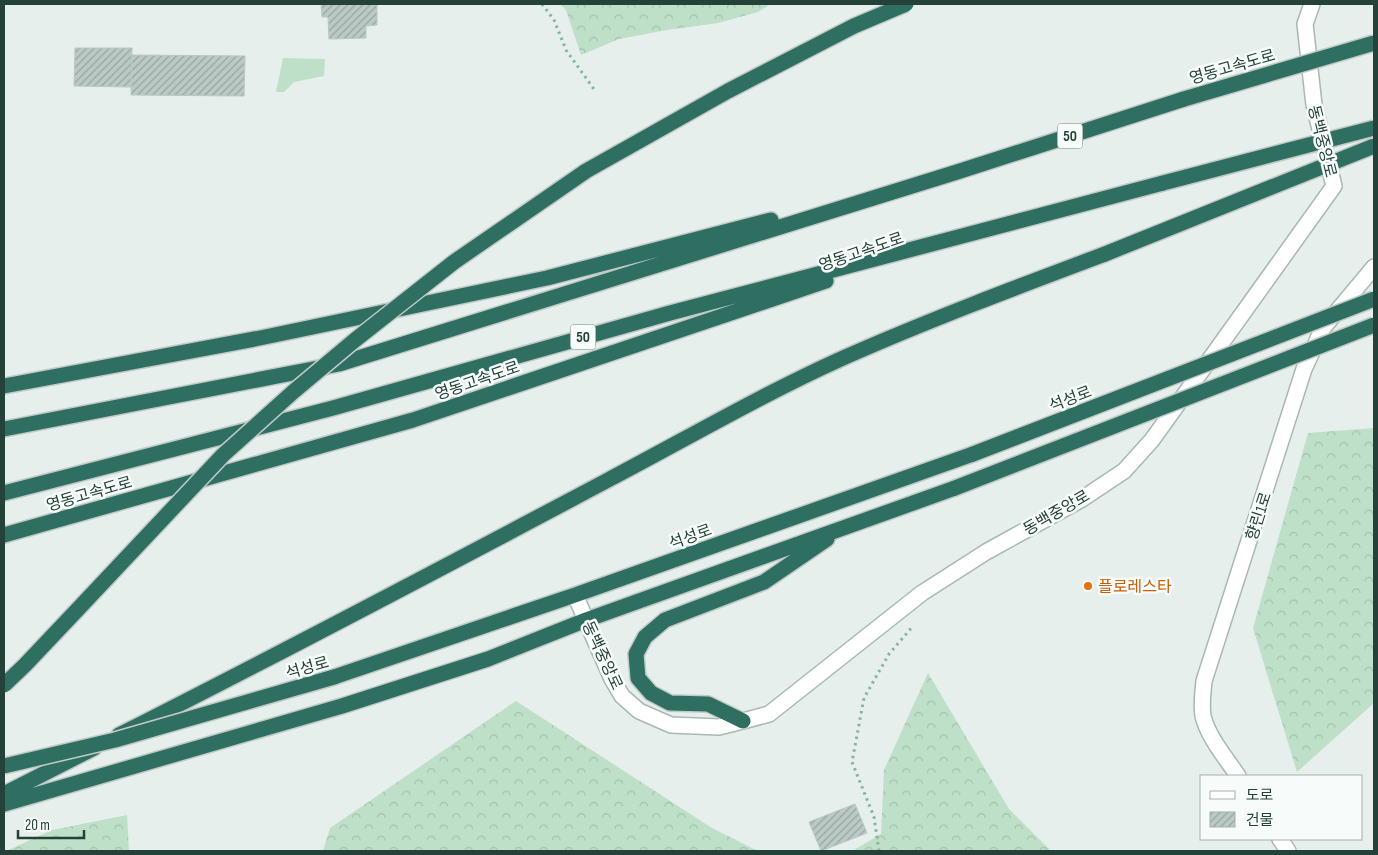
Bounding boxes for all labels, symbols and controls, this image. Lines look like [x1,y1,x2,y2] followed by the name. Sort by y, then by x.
[1187,46,1278,89] street label: 영동고속도로
[1303,103,1340,180] street label: 동백중앙로
[1058,124,1082,148] road number: 50
[817,229,907,276] street label: 영동고속도로
[570,324,596,350] road number: 50
[433,358,523,405] street label: 영동고속도로
[1047,383,1095,416] street label: 석성로
[44,473,135,516] street label: 영동고속도로
[1020,487,1094,540] street label: 동백중앙로
[1243,490,1276,543] street label: 향린1로
[667,521,715,554] street label: 석성로
[1098,578,1172,597] place label: 플로레스타
[1082,580,1094,592] marker: 플로레스타
[577,618,626,693] street label: 동백중앙로
[284,653,332,684] street label: 석성로
[1200,775,1363,840] legend
[1246,786,1274,805] text: 도로
[18,808,84,840] scale bar
[1246,811,1274,830] text: 건물
[25,816,50,835] text: 20 m

